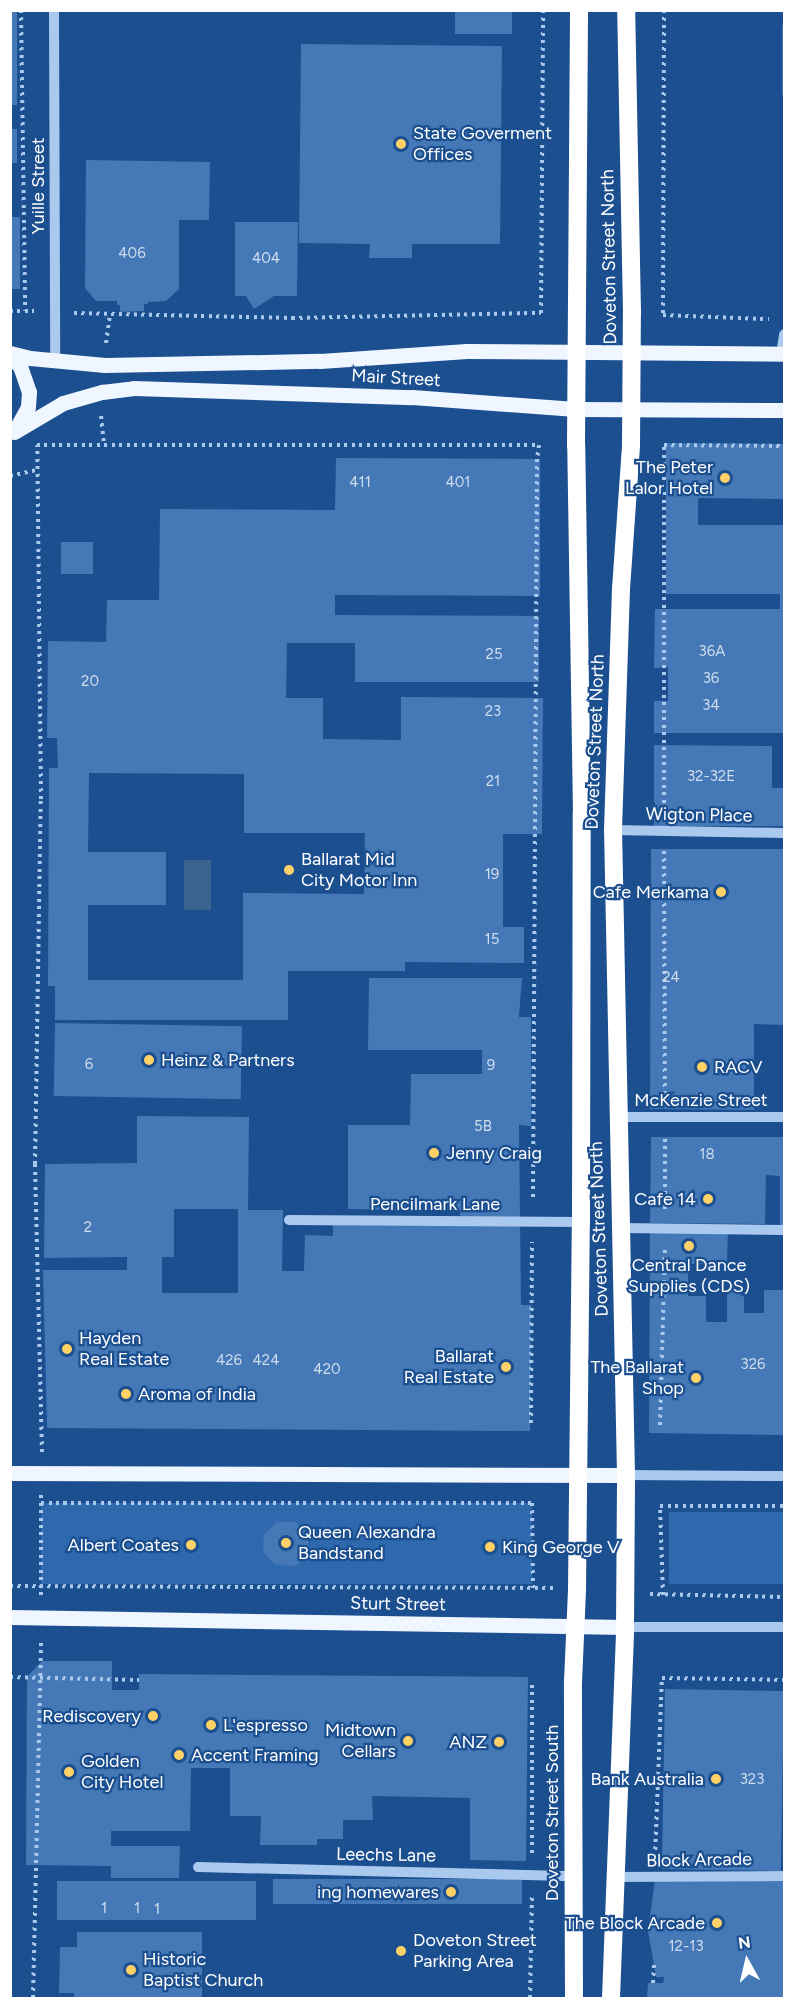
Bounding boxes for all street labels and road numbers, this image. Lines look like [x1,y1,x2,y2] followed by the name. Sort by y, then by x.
[27,137,49,235] street label: Yuille Street
[597,169,621,345] street label: Doveton Street North
[351,365,441,391] street label: Mair Street
[581,654,609,830] street label: Doveton Street North
[645,803,753,827] street label: Wigton Place
[634,1089,768,1111] street label: McKenzie Street
[585,1141,613,1317] street label: Doveton Street North
[370,1193,500,1215] street label: Pencilmark Lane
[350,1592,446,1616] street label: Sturt Street
[541,1725,563,1901] street label: Doveton Street South
[336,1843,436,1867] street label: Leechs Lane
[646,1848,752,1872] street label: Block Arcade

